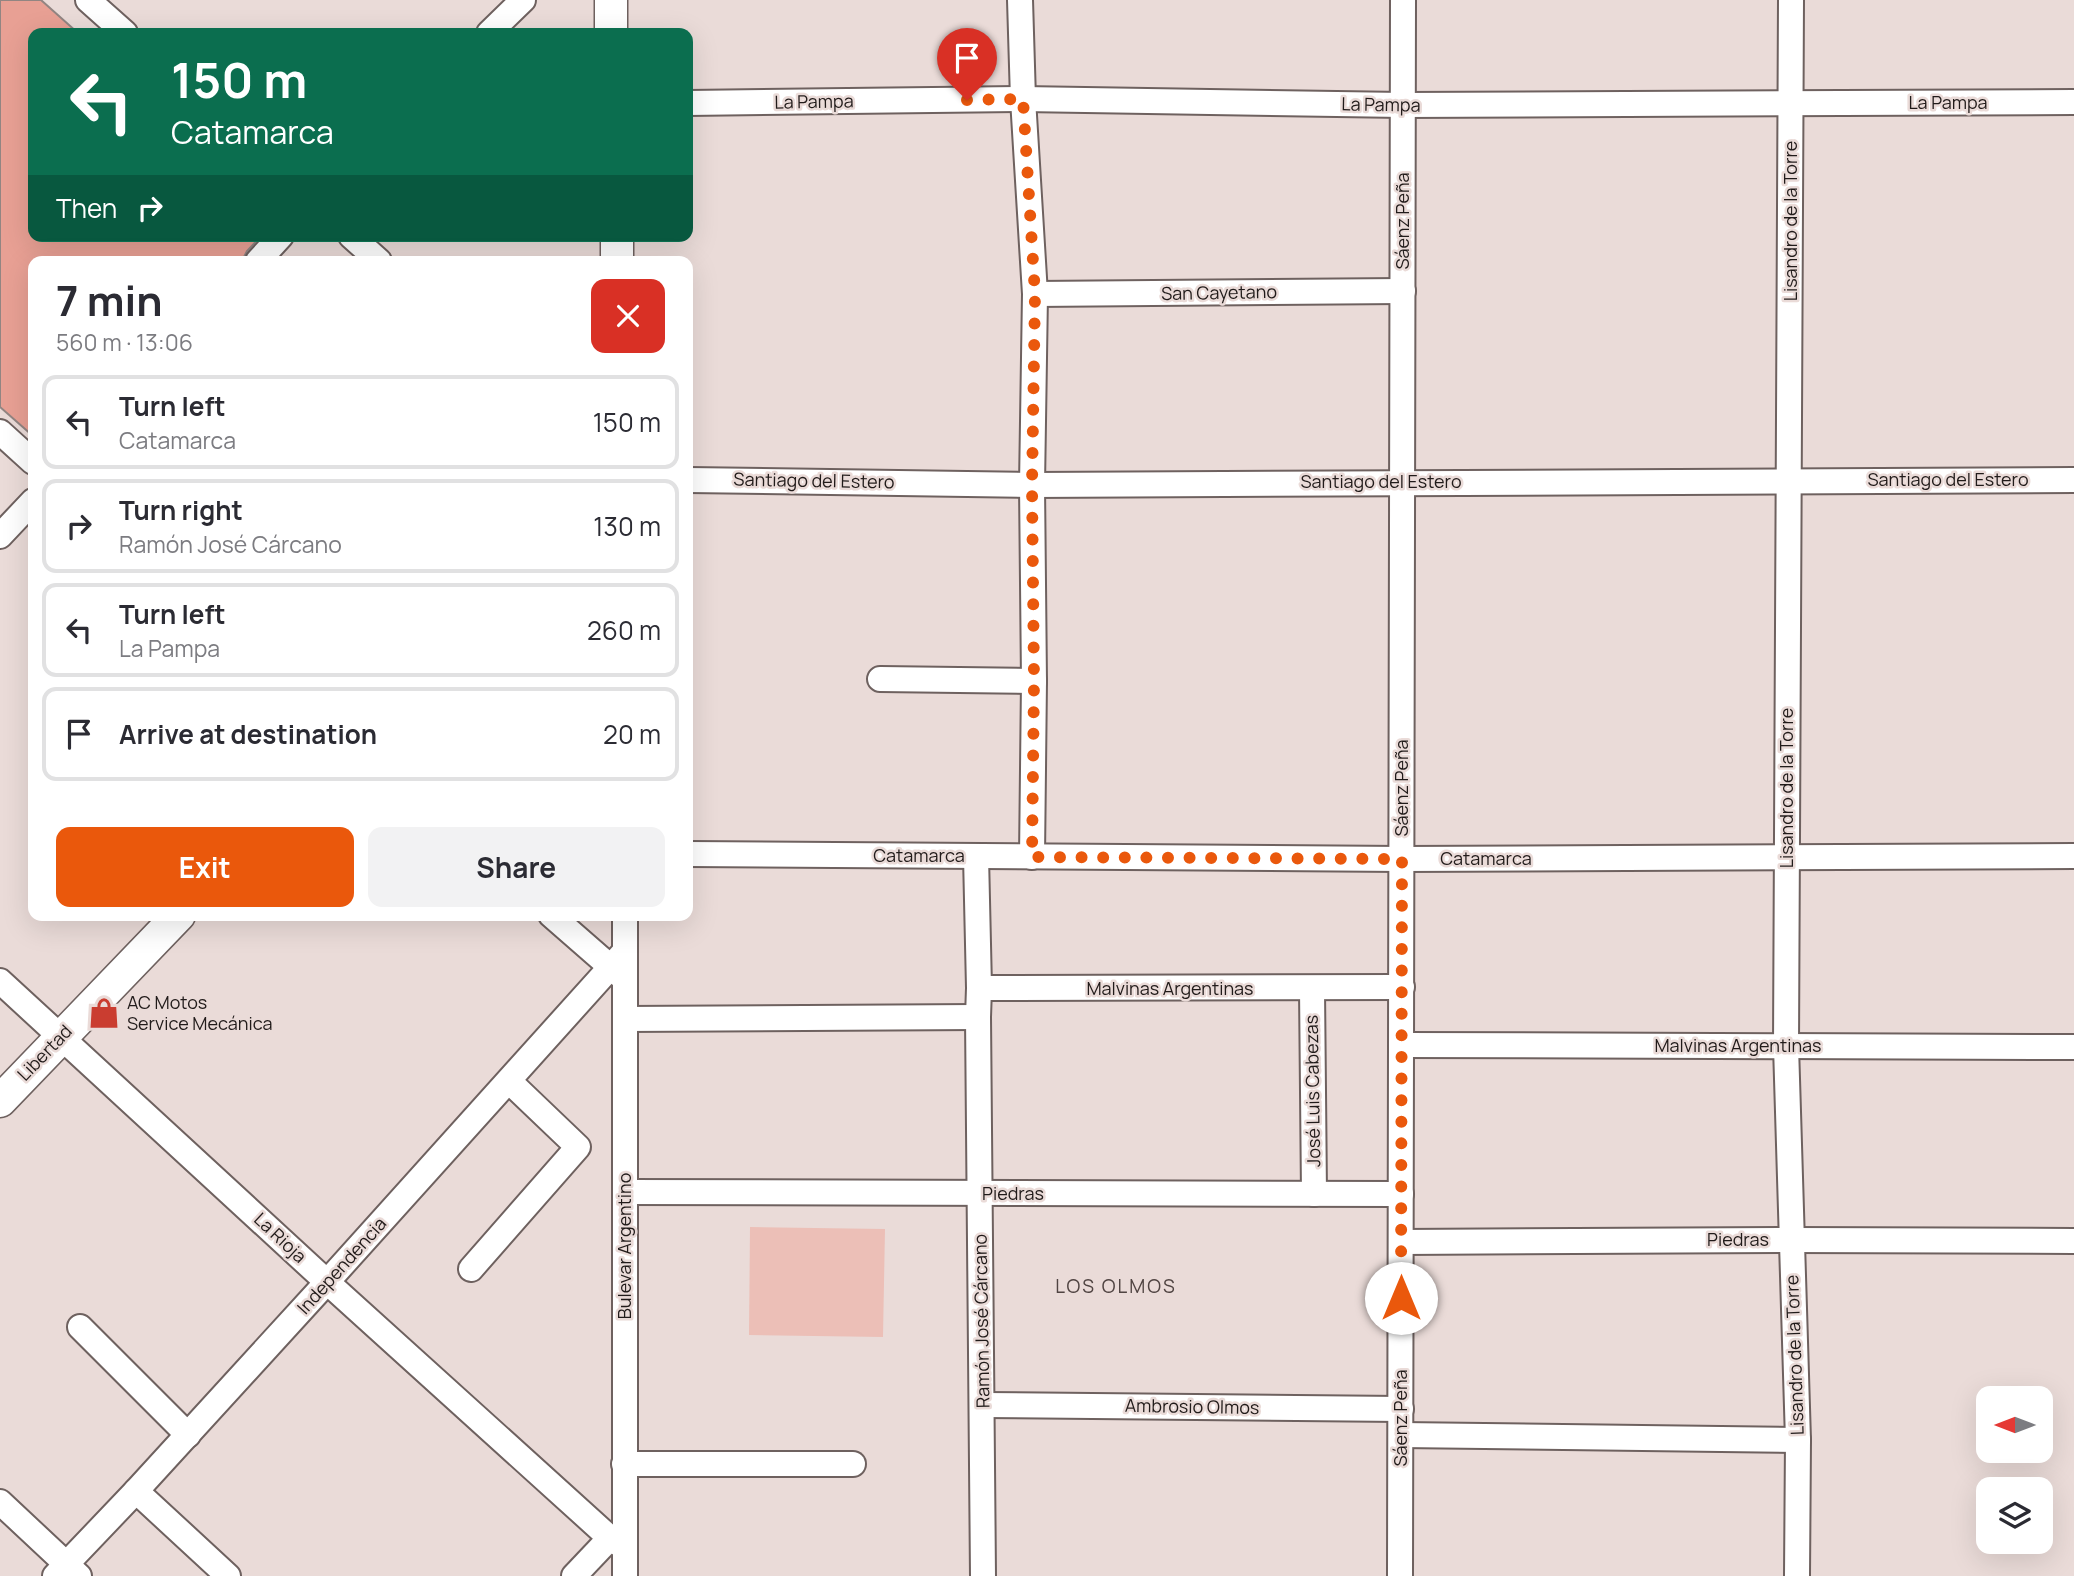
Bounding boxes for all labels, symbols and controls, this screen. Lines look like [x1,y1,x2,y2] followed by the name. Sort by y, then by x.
[937,28,997,100] pin
[948,39,986,77] icon: arrive
[171,46,307,113] text: 150 m
[56,56,147,147] icon: left
[774,88,854,114] street label: La Pampa
[1908,90,1988,114] street label: La Pampa
[1341,91,1421,117] street label: La Pampa
[171,110,334,154] text: Catamarca
[1778,141,1802,301] street label: Lisandro de la Torre
[1390,172,1414,270] street label: Sáenz Peña
[131,189,169,227] icon: right
[56,190,117,226] text: Then
[56,271,163,329] text: 7 min
[591,279,665,353] button: close
[1161,279,1277,305] street label: San Cayetano
[56,326,193,358] text: 560 m · 13:06
[119,388,226,424] text: Turn left
[60,403,98,441] icon: left
[593,404,661,440] text: 150 m
[119,424,236,456] text: Catamarca
[733,467,895,493] street label: Santiago del Estero
[1867,467,2029,491] street label: Santiago del Estero
[1300,469,1462,493] street label: Santiago del Estero
[119,492,243,528] text: Turn right
[60,507,98,545] icon: right
[593,508,661,544] text: 130 m
[119,528,342,560] text: Ramón José Cárcano
[119,596,226,632] text: Turn left
[60,611,98,649] icon: left
[587,612,661,648] text: 260 m
[119,632,220,664] text: La Pampa
[1774,708,1798,868] street label: Lisandro de la Torre
[60,715,98,753] icon: arrive
[119,716,377,752] text: Arrive at destination
[603,716,661,752] text: 20 m
[1389,739,1413,837] street label: Sáenz Peña
[56,827,354,907] button: Exit
[368,827,665,907] button: Share
[873,843,965,867] street label: Catamarca
[1440,846,1532,870] street label: Catamarca
[1086,976,1254,1000] street label: Malvinas Argentinas
[127,990,273,1035] place label: AC Motos Service Mecánica
[87,996,121,1030] shop icon: AC Motos Service Mecánica
[1299,1015,1325,1167] street label: José Luis Cabezas
[12,1019,77,1085] street label: Libertad
[1654,1033,1822,1057] street label: Malvinas Argentinas
[612,1173,636,1319] street label: Bulevar Argentino
[982,1181,1044,1205] street label: Piedras
[249,1207,312,1268] street label: La Rioja
[291,1212,391,1319] street label: Independencia
[1707,1227,1769,1251] street label: Piedras
[967,1234,995,1408] street label: Ramón José Cárcano
[1364,1261,1438,1335] position arrow
[1055,1273,1177,1299] district label: LOS OLMOS
[1779,1274,1809,1436] street label: Lisandro de la Torre
[1388,1369,1412,1467] street label: Sáenz Peña
[1976,1386,2053,1463] north arrow
[1976,1386,2053,1554] map controls
[1125,1393,1259,1419] street label: Ambrosio Olmos
[1976,1477,2053,1554] button: layers

